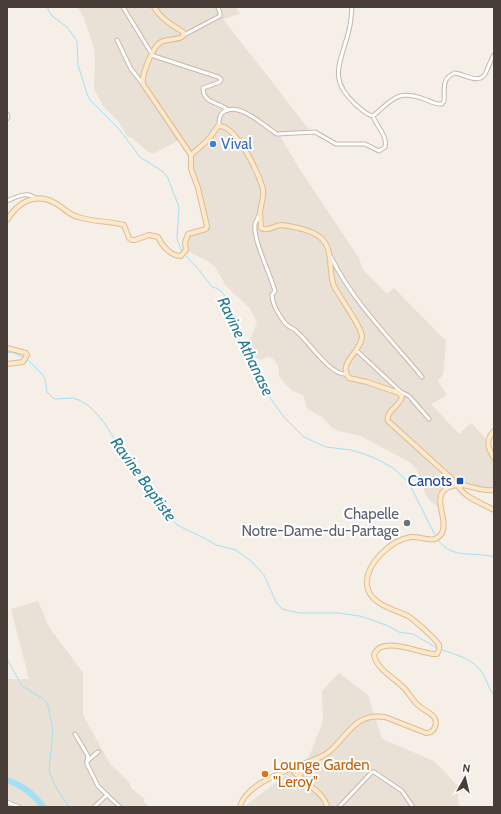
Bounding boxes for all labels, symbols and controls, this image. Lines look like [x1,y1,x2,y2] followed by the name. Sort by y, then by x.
[221,135,252,153] place label: Vival
[208,139,218,149] marker: Vival
[213,294,278,399] water label: Ravine Athanase
[107,434,180,525] water label: Ravine Baptiste
[408,472,452,490] place label: Canots
[455,476,465,486] marker: Canots
[241,505,399,540] place label: Chapelle Notre-Dame-du-Partage
[402,518,412,528] marker: Chapelle Notre-Dame-du-Partage
[273,756,370,791] place label: Lounge Garden "Leroy"
[445,758,485,798] north arrow
[462,761,471,776] text: N
[260,769,270,779] marker: Lounge Garden "Leroy"

